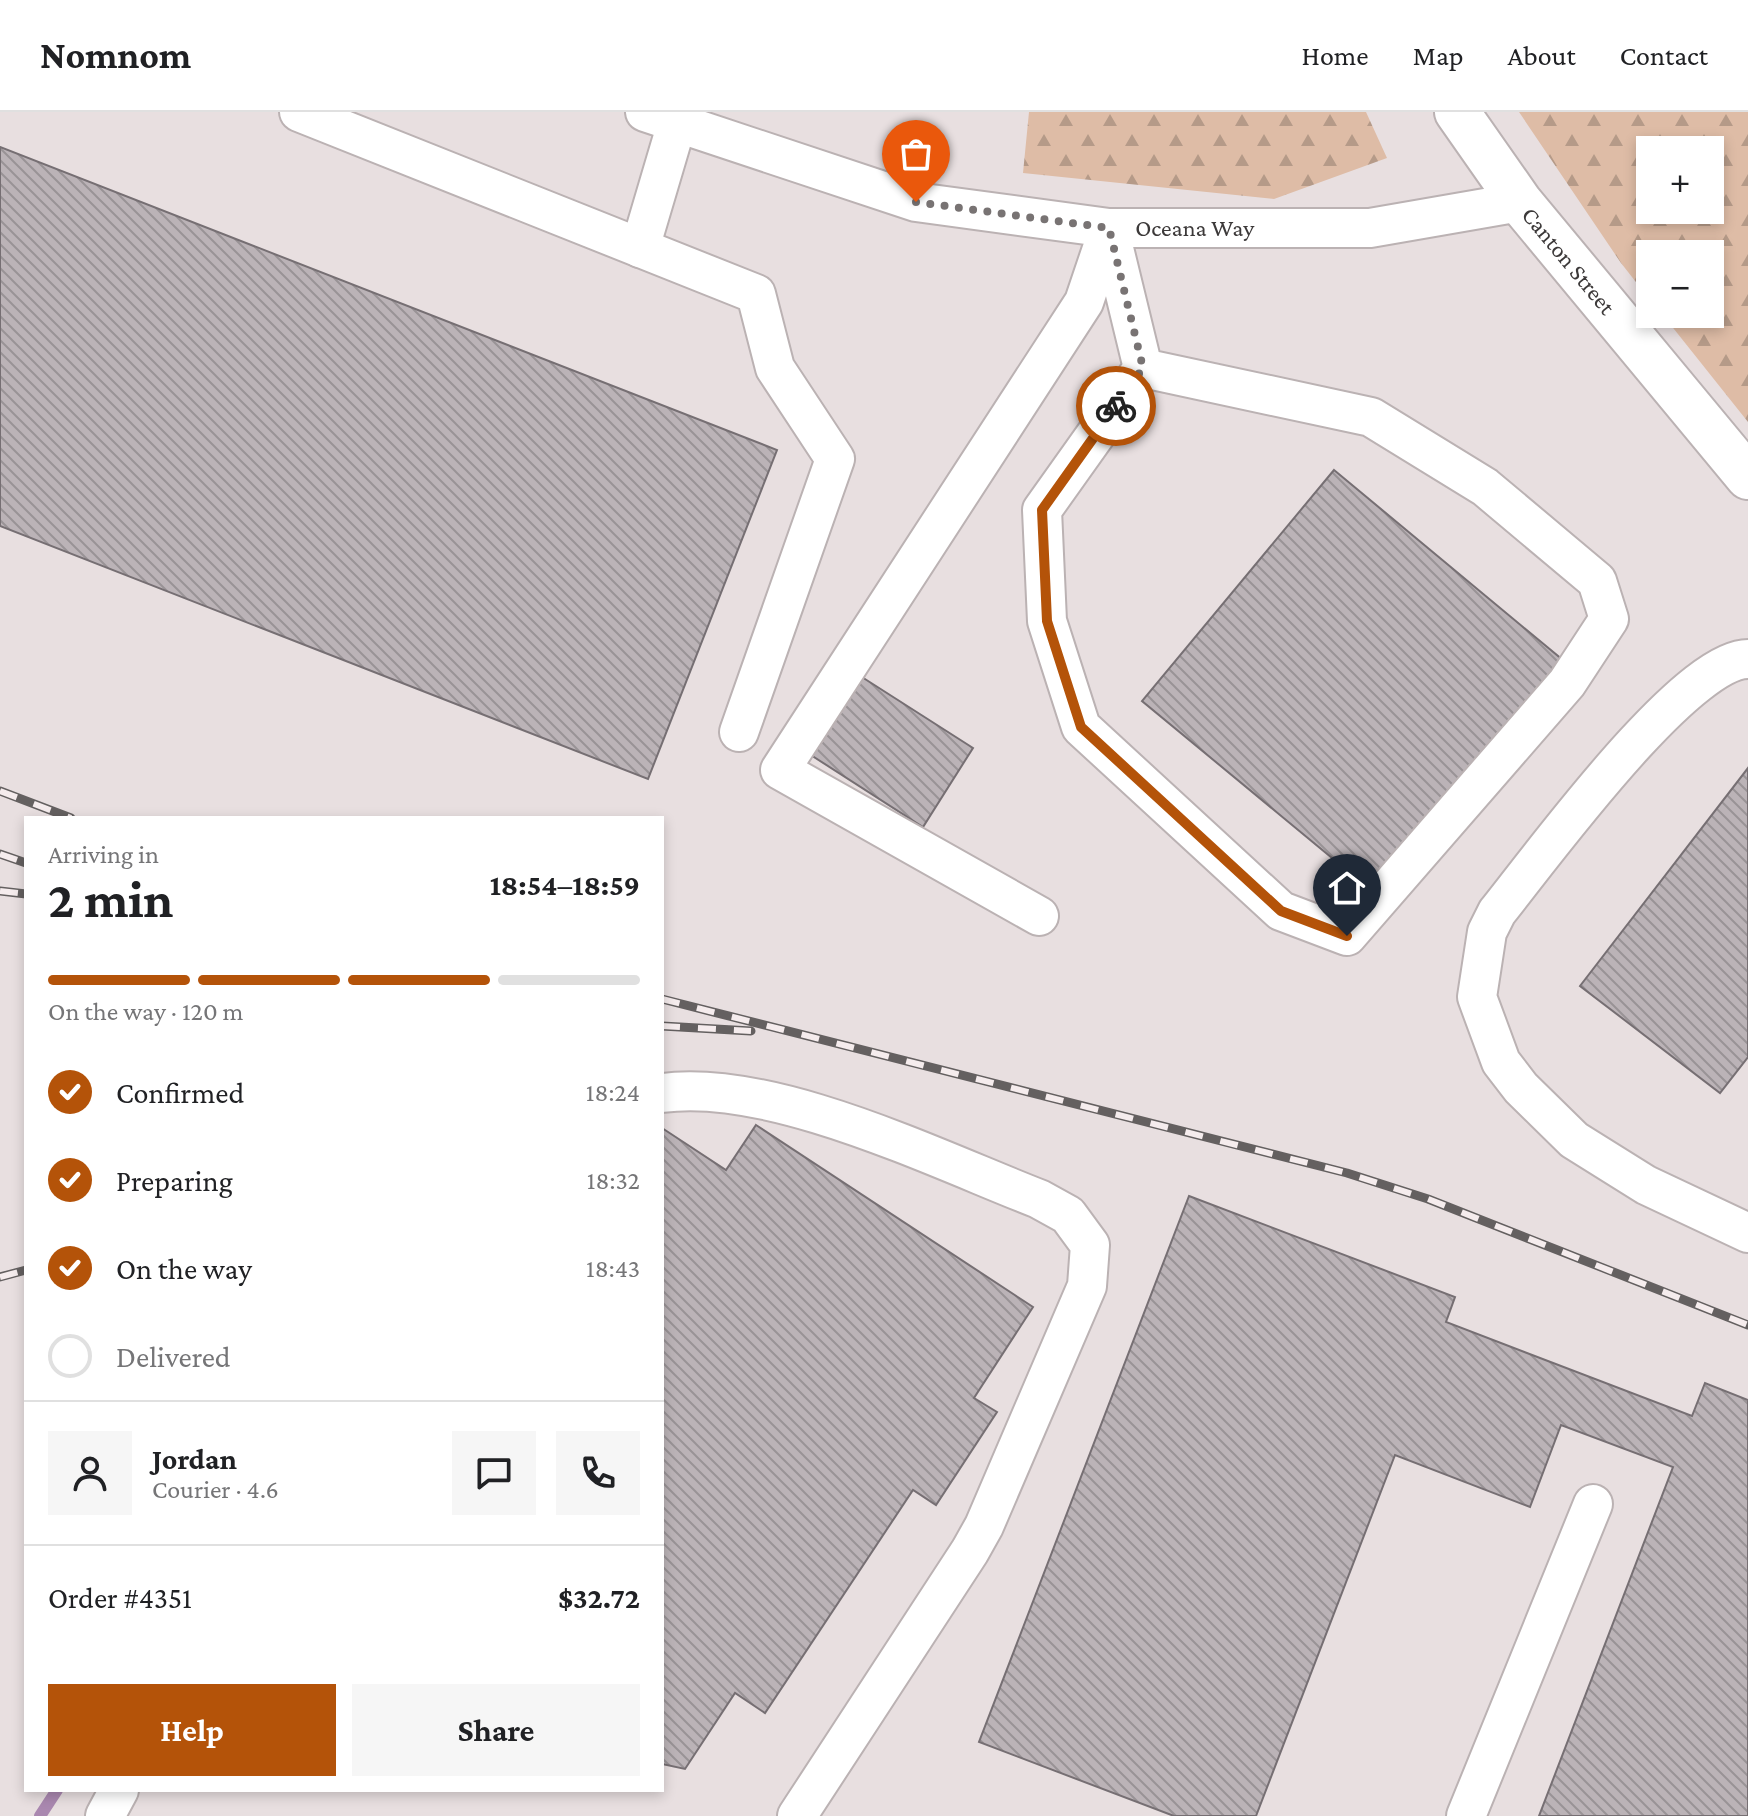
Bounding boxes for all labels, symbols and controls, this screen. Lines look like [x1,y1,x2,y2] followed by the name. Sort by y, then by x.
[40,34,191,76] text: Nomnom
[1302,40,1369,71] text: Home
[1413,40,1464,71] text: Map
[1508,40,1576,71] text: About
[1620,40,1708,71] text: Contact
[882,120,950,202] pin
[894,132,938,176] icon: bag
[1636,136,1724,328] map controls
[1636,136,1724,224] button: +
[1517,201,1622,320] street label: Canton Street
[1135,214,1255,241] street label: Oceana Way
[1636,240,1724,328] button: −
[1076,366,1156,446] courier
[1094,384,1138,428] icon: bike
[48,840,159,869] text: Arriving in
[1313,854,1381,936] pin
[1325,866,1369,910] icon: home
[490,868,640,901] text: 18:54–18:59
[48,870,173,928] text: 2 min
[48,997,243,1026] text: On the way · 120 m
[48,1070,92,1114] icon: check
[116,1076,244,1109] text: Confirmed
[586,1078,640,1107] text: 18:24
[48,1158,92,1202] icon: check
[116,1164,233,1197] text: Preparing
[587,1166,640,1195] text: 18:32
[48,1246,92,1290] icon: check
[116,1252,252,1285] text: On the way
[586,1254,640,1283] text: 18:43
[116,1340,231,1373] text: Delivered
[48,1431,132,1515] button: person
[452,1431,536,1515] button: chat
[556,1431,640,1515] button: phone
[152,1442,237,1475] text: Jordan
[152,1475,279,1504] text: Courier · 4.6
[48,1581,192,1614] text: Order #4351
[558,1581,640,1614] text: $32.72
[48,1684,336,1776] button: Help
[352,1684,640,1776] button: Share

